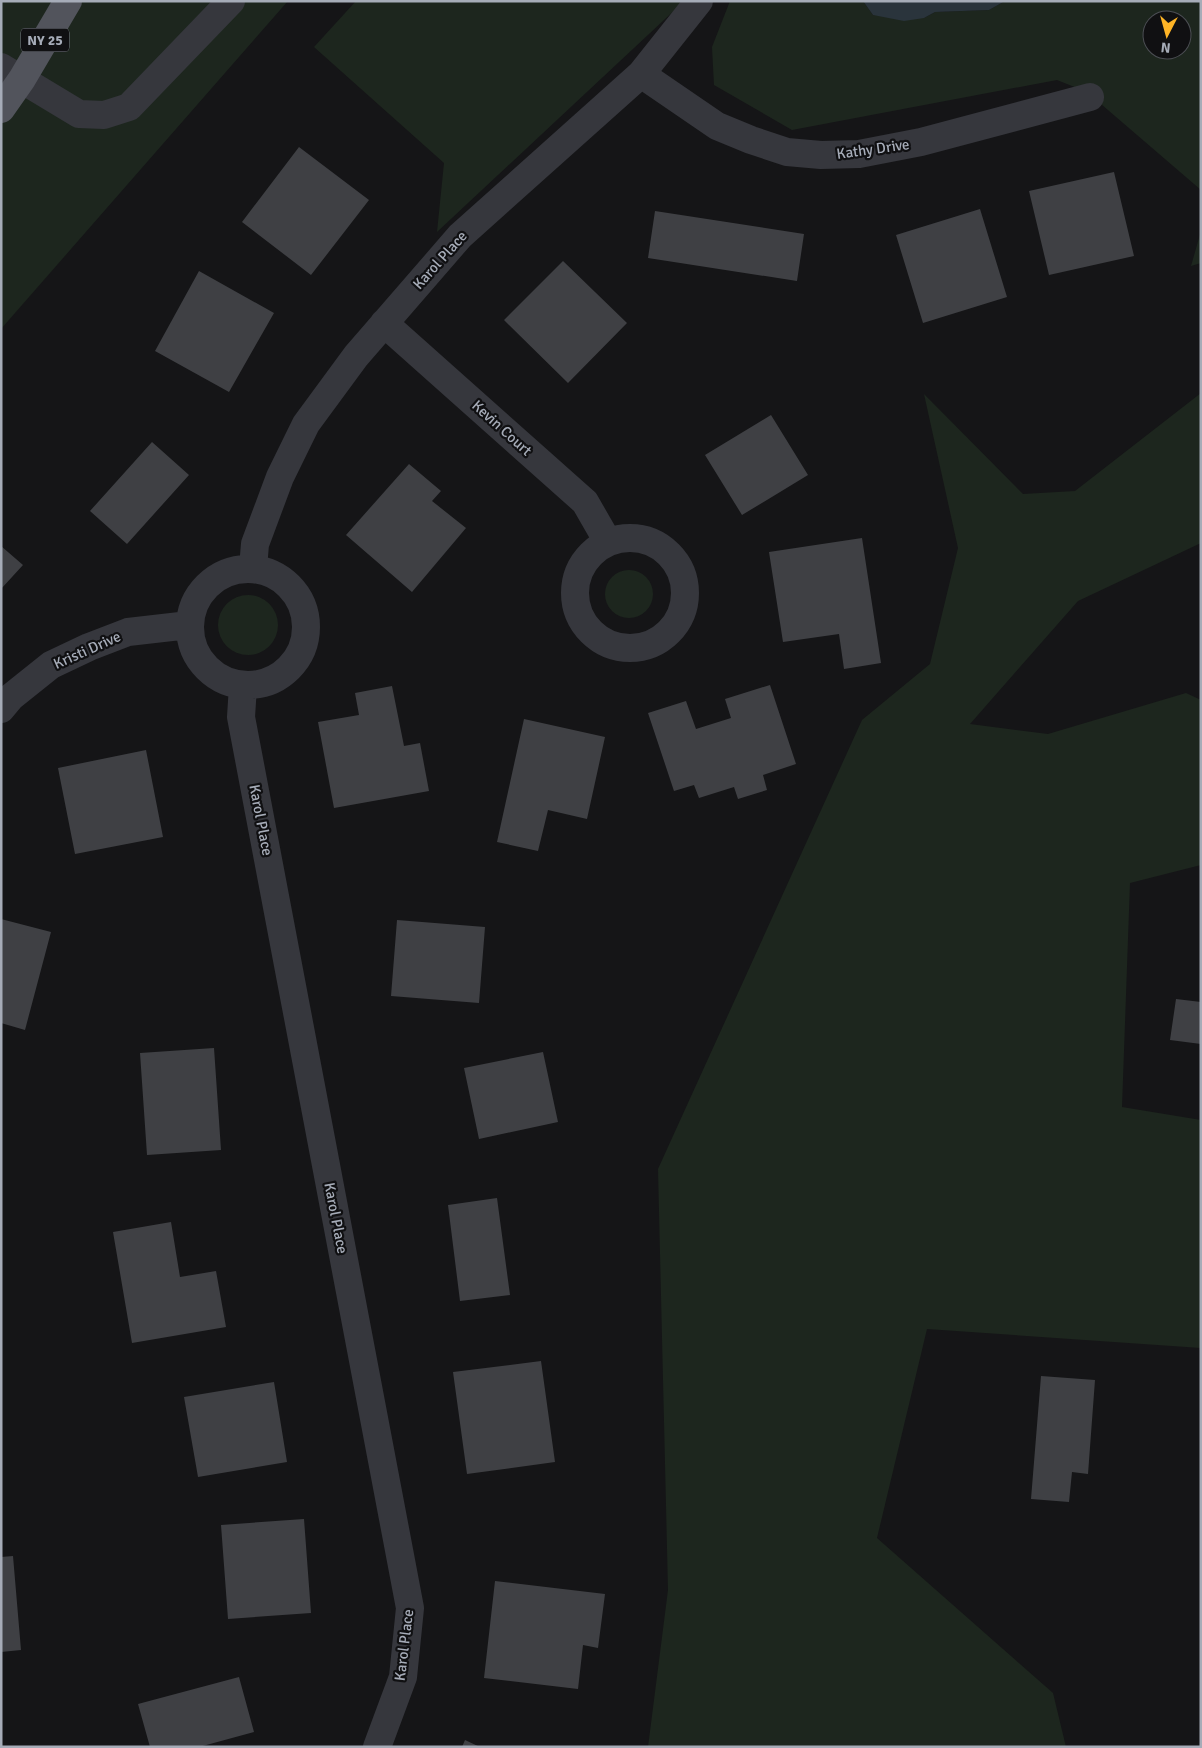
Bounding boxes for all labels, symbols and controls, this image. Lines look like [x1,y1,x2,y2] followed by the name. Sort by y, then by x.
[1142,10,1192,60] north arrow
[21,28,69,52] road number: NY 25
[1160,38,1171,56] text: N
[835,135,911,163] street label: Kathy Drive
[409,227,471,293] street label: Karol Place
[468,396,536,460] street label: Kevin Court
[51,627,123,673] street label: Kristi Drive
[245,783,277,857] street label: Karol Place
[320,1181,352,1255] street label: Karol Place
[391,1608,417,1682] street label: Karol Place

